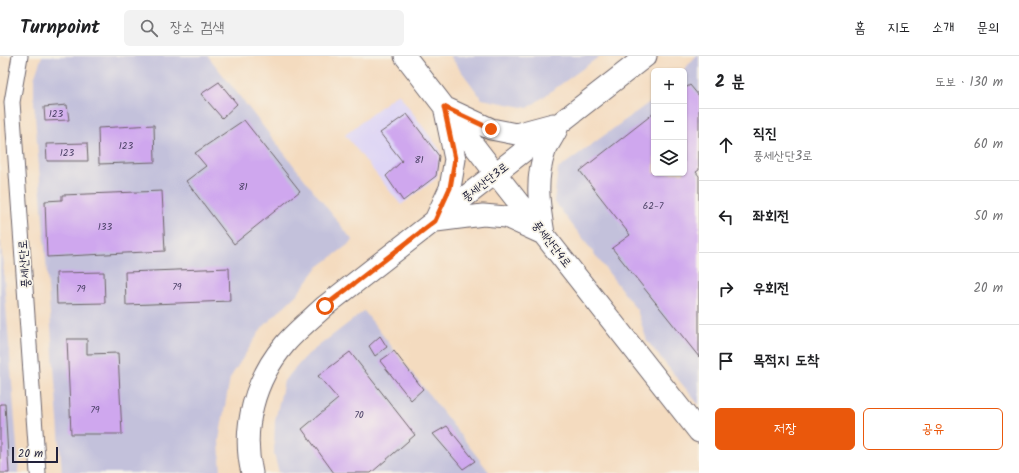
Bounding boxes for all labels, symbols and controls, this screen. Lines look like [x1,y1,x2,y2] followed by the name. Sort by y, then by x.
[124,10,404,46] search box
[20,13,100,43] text: Turnpoint
[170,16,224,40] text: 장소 검색
[138,17,160,39] icon: search
[854,17,865,39] text: 홈
[887,17,910,39] text: 지도
[932,17,954,39] text: 소개
[976,17,999,39] text: 문의
[651,68,687,176] map controls
[651,68,687,104] button: +
[715,69,745,96] text: 2 분
[935,72,1003,93] text: 도보 · 130 m
[651,104,687,140] button: −
[49,106,64,122] house number: 123
[482,120,500,138] route end
[753,122,777,146] text: 직진
[715,134,737,156] icon: ahead
[974,134,1003,155] text: 60 m
[119,138,134,154] house number: 123
[651,140,687,176] button: layers
[60,145,75,161] house number: 123
[753,146,813,167] text: 풍세산단3로
[414,152,424,168] house number: 81
[458,158,513,207] street label: 풍세산단3로
[238,179,248,195] house number: 81
[643,198,664,214] house number: 62-7
[753,205,789,229] text: 좌회전
[715,206,737,228] icon: left
[974,206,1003,227] text: 50 m
[527,217,576,272] street label: 풍세산단4로
[98,219,113,235] house number: 133
[13,239,36,289] street label: 풍세산단로
[753,277,789,301] text: 우회전
[715,278,737,300] icon: right
[973,278,1003,299] text: 20 m
[172,279,182,295] house number: 79
[76,281,86,297] house number: 79
[316,297,334,315] route start
[753,349,819,373] text: 목적지 도착
[715,350,737,372] icon: arrive
[90,402,100,418] house number: 79
[354,407,364,423] house number: 70
[715,408,855,450] button: 저장
[863,408,1003,450] button: 공유
[12,445,58,464] scale bar
[18,445,43,463] text: 20 m

